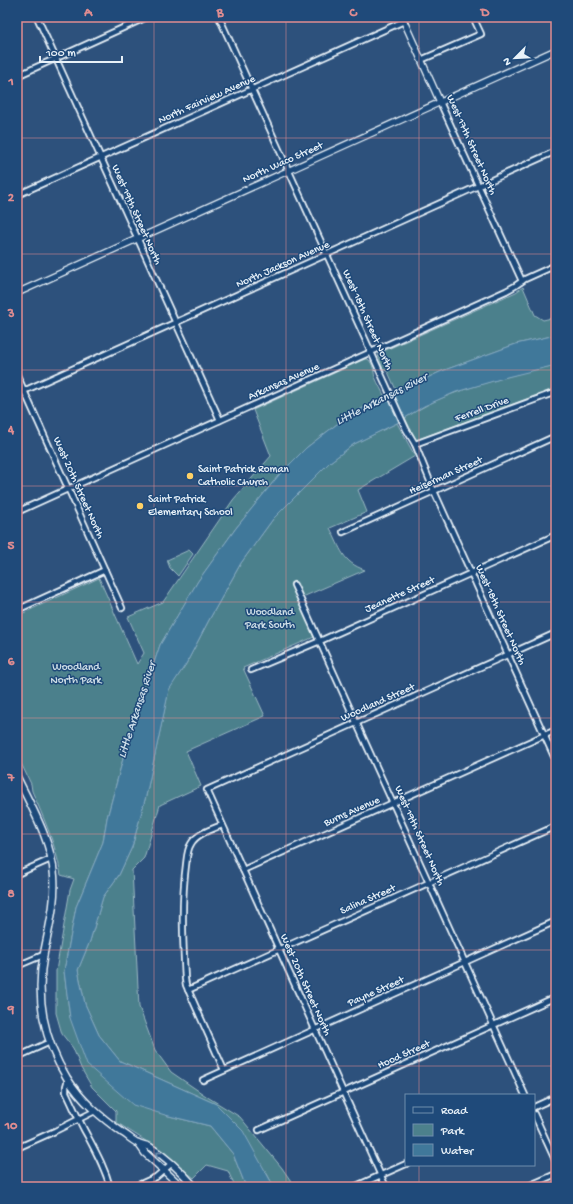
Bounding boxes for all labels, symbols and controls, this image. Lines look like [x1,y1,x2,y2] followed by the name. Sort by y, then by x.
[83,6,93,21] text: A
[216,6,225,21] text: B
[348,6,358,21] text: C
[480,6,490,21] text: D
[40,38,122,64] scale bar
[495,38,535,78] north arrow
[45,47,76,61] text: 100 m
[501,56,515,67] text: N
[157,73,258,127] street label: North Fairview Avenue
[7,75,14,90] text: 1
[443,93,499,197] street label: West 17th Street North
[241,139,326,186] street label: North Waco Street
[109,163,164,267] street label: West 19th Street North
[8,191,15,206] text: 2
[234,239,332,291] street label: North Jackson Avenue
[339,268,395,372] street label: West 18th Street North
[7,307,15,322] text: 3
[247,361,322,403] street label: Arkansas Avenue
[334,370,432,429] water label: Little Arkansas River
[453,395,511,426] street label: Ferrell Drive
[7,423,15,438] text: 4
[50,435,106,541] street label: West 20th Street North
[407,454,486,498] street label: Heiserman Street
[198,464,289,489] place label: Saint Patrick Roman Catholic Church
[185,471,195,481] marker: Saint Patrick Roman Catholic Church
[148,494,233,519] place label: Saint Patrick Elementary School
[135,501,145,511] marker: Saint Patrick Elementary School
[8,539,15,554] text: 5
[472,563,528,667] street label: West 18th Street North
[363,574,438,616] street label: Jeanette Street
[244,607,295,632] park label: Woodland Park South
[8,655,15,670] text: 6
[116,657,161,760] water label: Little Arkansas River
[51,662,102,687] park label: Woodland North Park
[339,681,418,725] street label: Woodland Street
[7,771,16,786] text: 7
[392,784,447,888] street label: West 19th Street North
[321,794,382,830] street label: Burns Avenue
[338,882,399,918] street label: Salina Street
[7,887,15,902] text: 8
[277,932,333,1038] street label: West 20th Street North
[345,974,407,1010] street label: Payne Street
[7,1003,15,1018] text: 9
[376,1038,433,1072] street label: Hood Street
[405,1094,535,1166] legend
[441,1105,468,1119] text: Road
[4,1119,18,1134] text: 10
[440,1125,466,1139] text: Park
[441,1145,475,1159] text: Water
[155,1151,162,1158] one-way arrow

